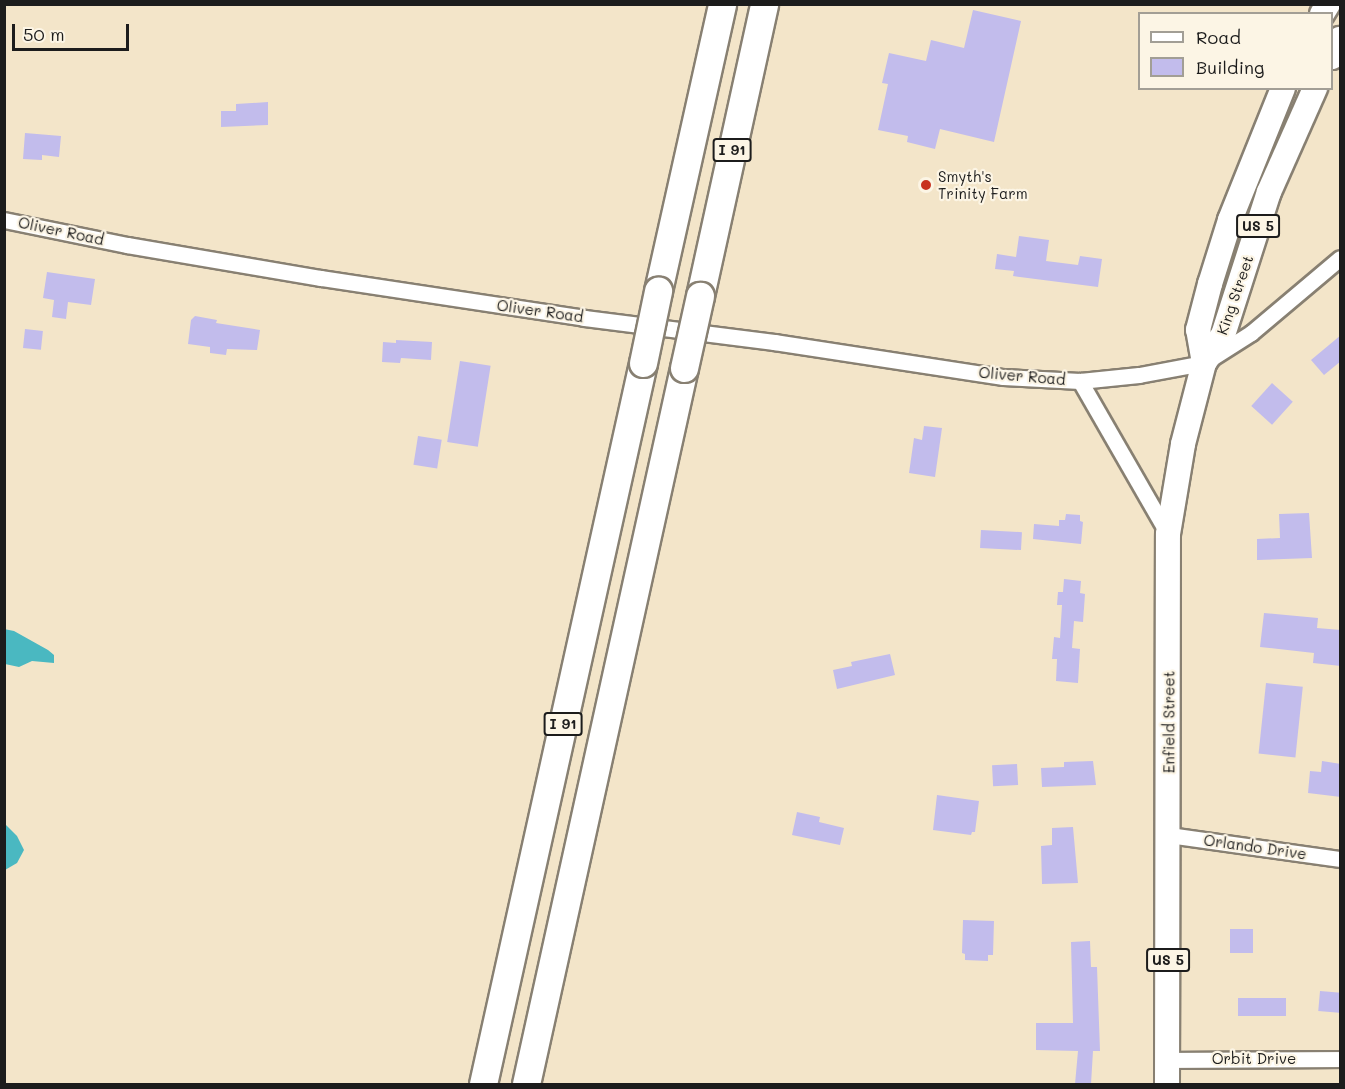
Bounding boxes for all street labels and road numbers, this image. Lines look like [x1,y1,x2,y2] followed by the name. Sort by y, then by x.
[712,139,752,161] road number: I 91
[17,213,105,249] street label: Oliver Road
[1236,215,1280,237] road number: US 5
[1213,253,1257,337] street label: King Street
[496,296,584,326] street label: Oliver Road
[978,363,1066,389] street label: Oliver Road
[1160,671,1178,773] street label: Enfield Street
[544,713,582,735] road number: I 91
[1202,831,1308,863] street label: Orlando Drive
[1146,949,1190,971] road number: US 5
[1212,1050,1296,1068] street label: Orbit Drive

